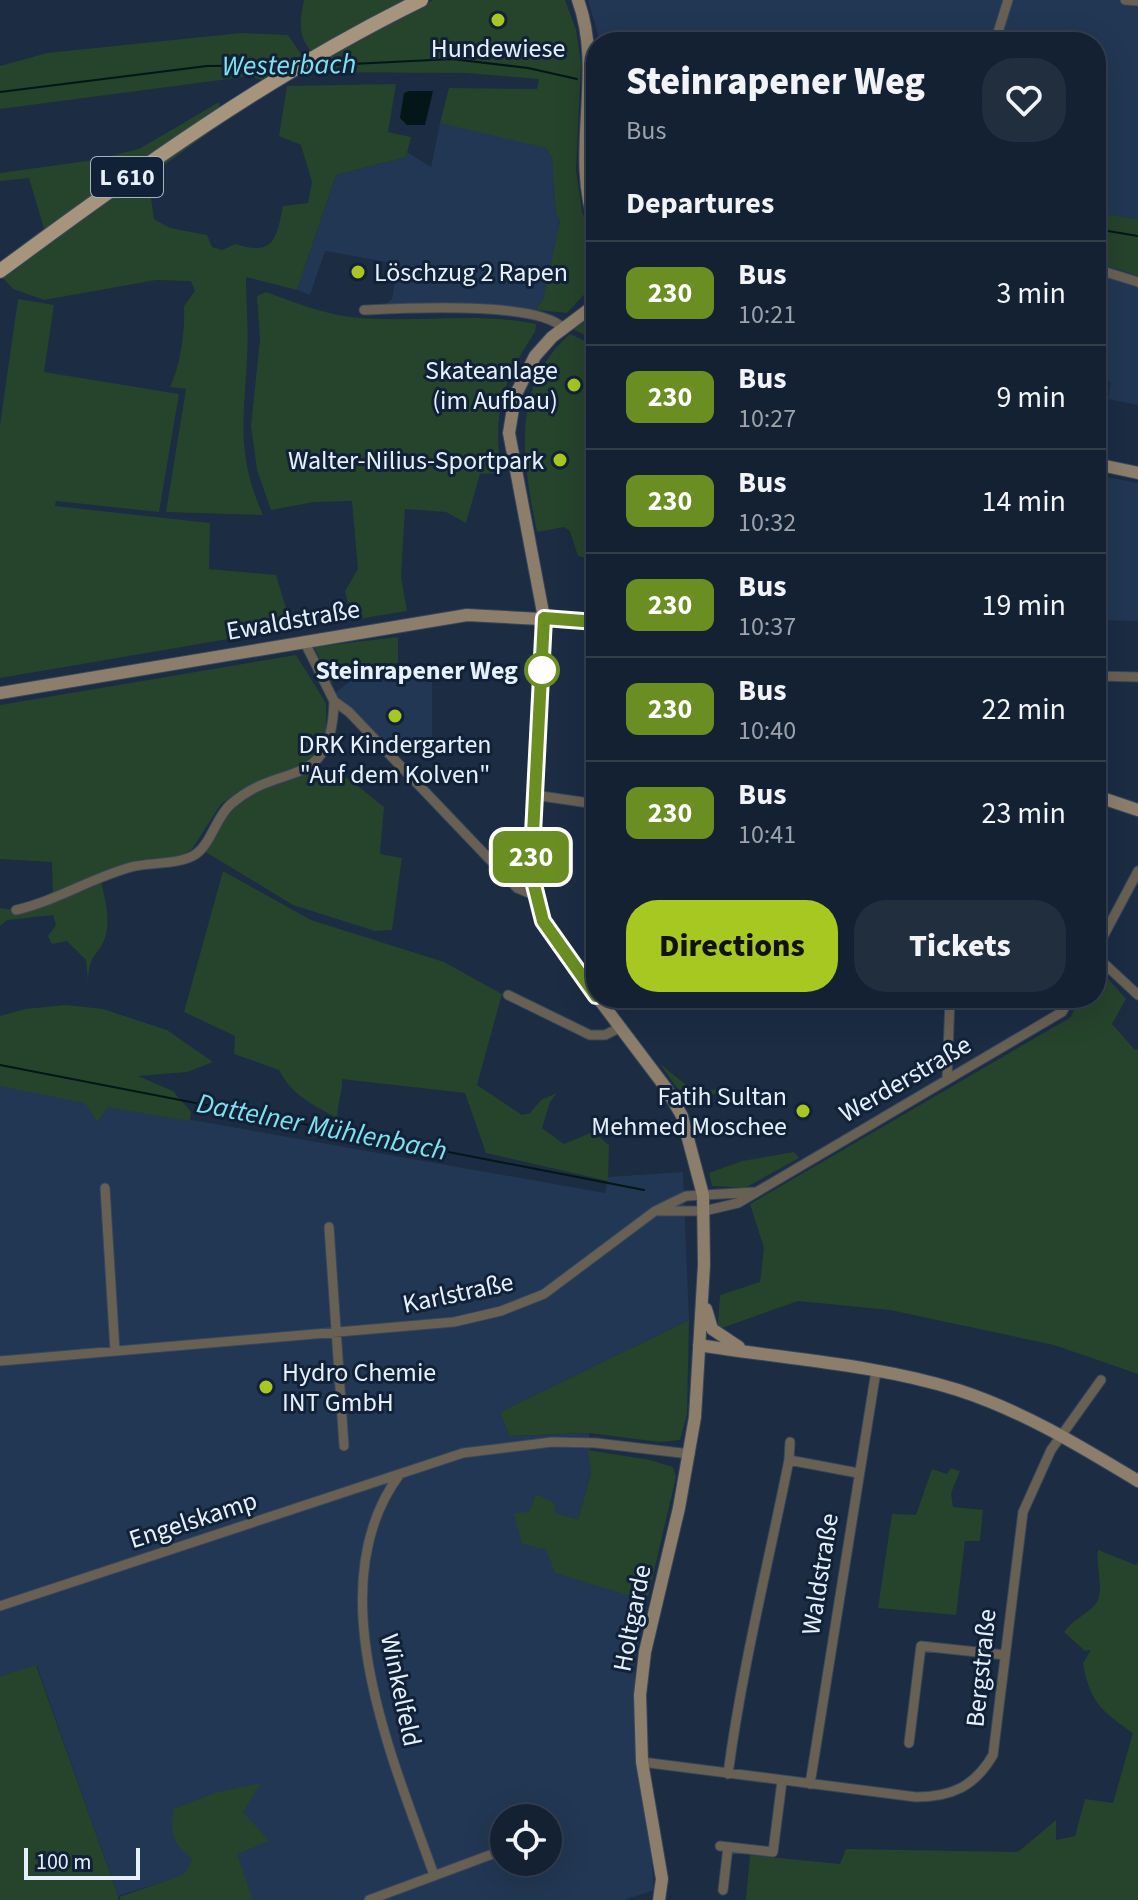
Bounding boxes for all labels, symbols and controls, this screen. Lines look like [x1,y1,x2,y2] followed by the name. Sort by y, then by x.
[489,11,507,29] marker: Hundewiese
[431,30,565,67] place label: Hundewiese
[222,44,356,86] water label: Westerbach
[626,55,925,109] text: Steinrapener Weg
[982,58,1066,142] button: heart
[626,112,666,149] text: Bus
[91,157,163,197] road number: L 610
[626,182,774,225] text: Departures
[738,253,786,296] text: Bus
[374,254,568,291] place label: Löschzug 2 Rapen
[349,263,367,281] marker: Löschzug 2 Rapen
[996,272,1066,315] text: 3 min
[648,273,692,313] text: 230
[738,296,796,333] text: 10:21
[425,352,558,419] place label: Skateanlage (im Aufbau)
[738,357,786,400] text: Bus
[565,376,583,394] marker: Skateanlage (im Aufbau)
[996,376,1066,419] text: 9 min
[648,377,692,417] text: 230
[738,400,796,437] text: 10:27
[288,442,544,479] place label: Walter-Nilius-Sportpark
[551,451,569,469] marker: Walter-Nilius-Sportpark
[738,461,786,504] text: Bus
[982,480,1066,523] text: 14 min
[648,481,692,521] text: 230
[738,504,796,541] text: 10:32
[738,565,786,608] text: Bus
[982,584,1066,627] text: 19 min
[648,585,692,625] text: 230
[223,590,363,650] street label: Ewaldstraße
[738,608,796,645] text: 10:37
[315,652,518,689] place label: Steinrapener Weg
[525,653,559,687] marker: Steinrapener Weg
[738,669,786,712] text: Bus
[982,688,1066,731] text: 22 min
[648,689,692,729] text: 230
[386,707,404,725] marker: DRK Kindergarten "Auf dem Kolven"
[738,712,796,749] text: 10:40
[298,726,492,793] place label: DRK Kindergarten "Auf dem Kolven"
[738,773,786,816] text: Bus
[982,792,1066,835] text: 23 min
[648,793,692,833] text: 230
[738,816,796,853] text: 10:41
[485,831,577,883] line badge: 230
[509,837,553,877] text: 230
[626,900,838,992] button: Directions
[854,900,1066,992] button: Tickets
[832,1026,978,1132] street label: Werderstraße
[591,1078,787,1145] place label: Fatih Sultan Mehmed Moschee
[193,1083,451,1171] water label: Dattelner Mühlenbach
[794,1102,812,1120] marker: Fatih Sultan Mehmed Moschee
[399,1263,517,1323] street label: Karlstraße
[282,1354,436,1421] place label: Hydro Chemie INT GmbH
[257,1378,275,1396] marker: Hydro Chemie INT GmbH
[124,1482,262,1558] street label: Engelskamp
[792,1510,848,1638] street label: Waldstraße
[604,1561,660,1675] street label: Holtgarde
[956,1607,1006,1729] street label: Bergstraße
[371,1630,431,1750] street label: Winkelfeld
[490,1804,562,1876] map controls
[490,1804,562,1876] button: locate
[24,1844,140,1880] scale bar
[36,1846,91,1878] text: 100 m

